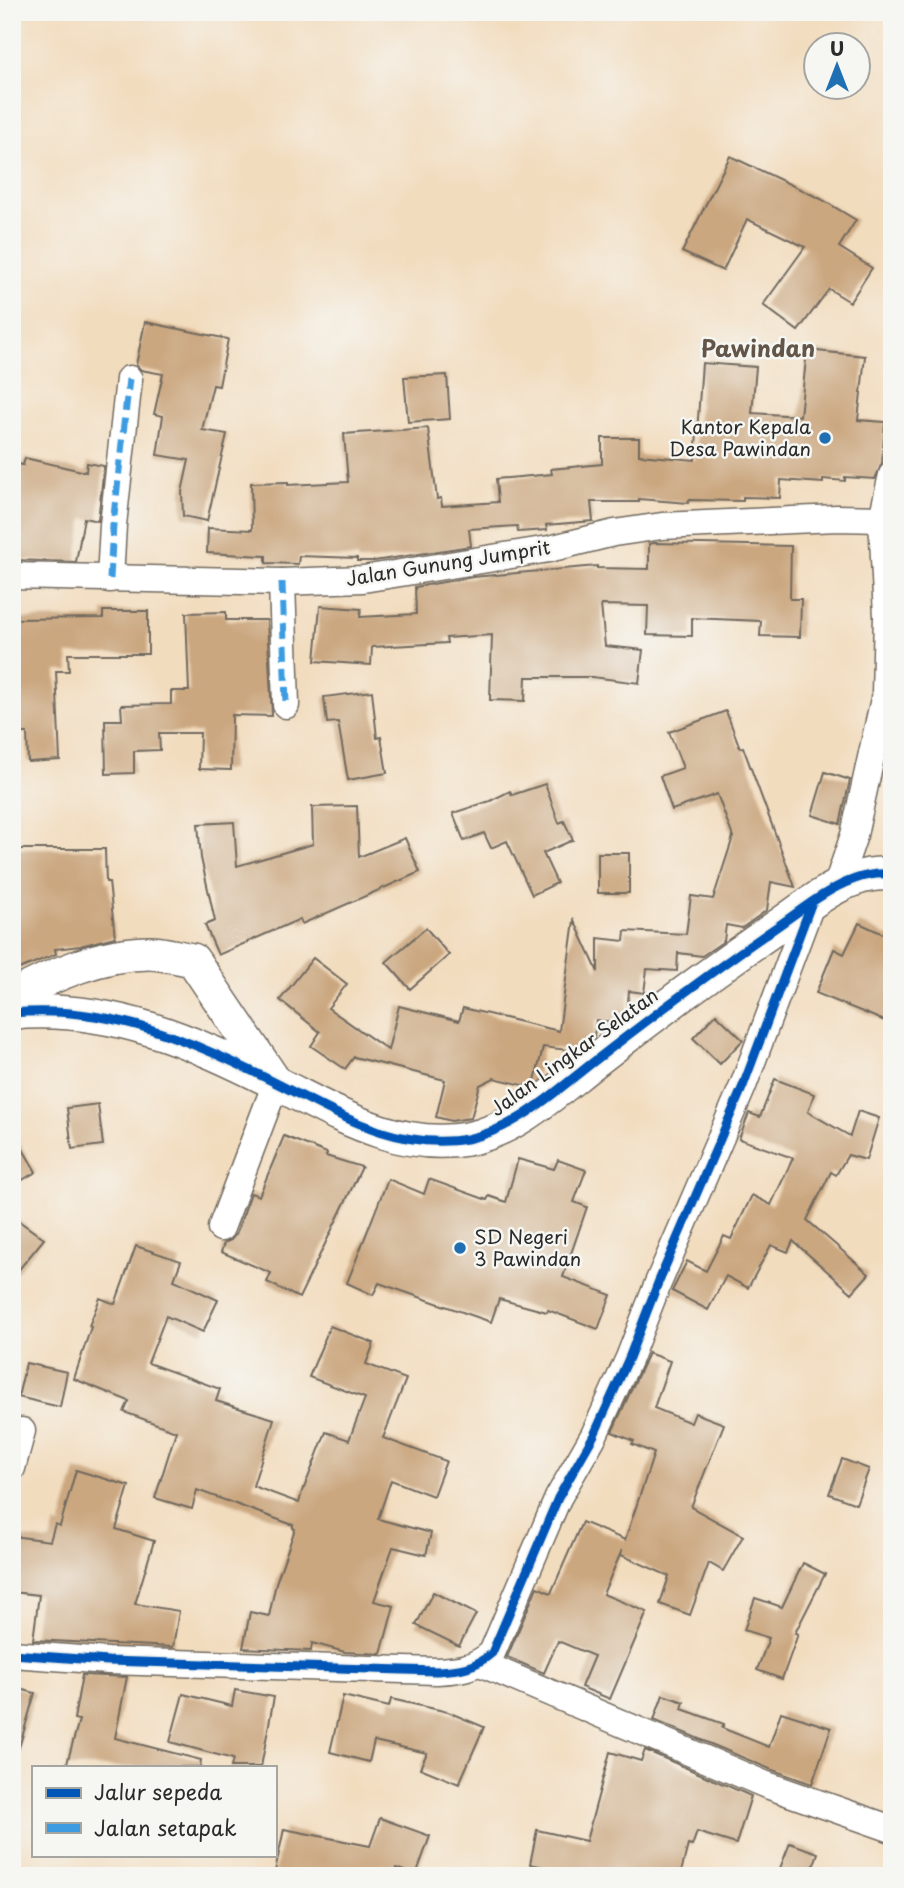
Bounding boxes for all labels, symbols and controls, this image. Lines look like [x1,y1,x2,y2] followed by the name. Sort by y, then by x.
[802,32,872,102] north arrow
[830,34,844,62] text: U
[701,330,815,365] district label: Pawindan
[669,412,811,462] place label: Kantor Kepala Desa Pawindan
[817,430,833,446] marker: Kantor Kepala Desa Pawindan
[344,532,552,592] street label: Jalan Gunung Jumprit
[484,981,663,1122] street label: Jalan Lingkar Selatan
[474,1222,581,1272] place label: SD Negeri 3 Pawindan
[452,1240,468,1256] marker: SD Negeri 3 Pawindan
[32,1766,276,1856] legend
[94,1775,222,1807] text: Jalur sepeda
[94,1811,237,1843] text: Jalan setapak

